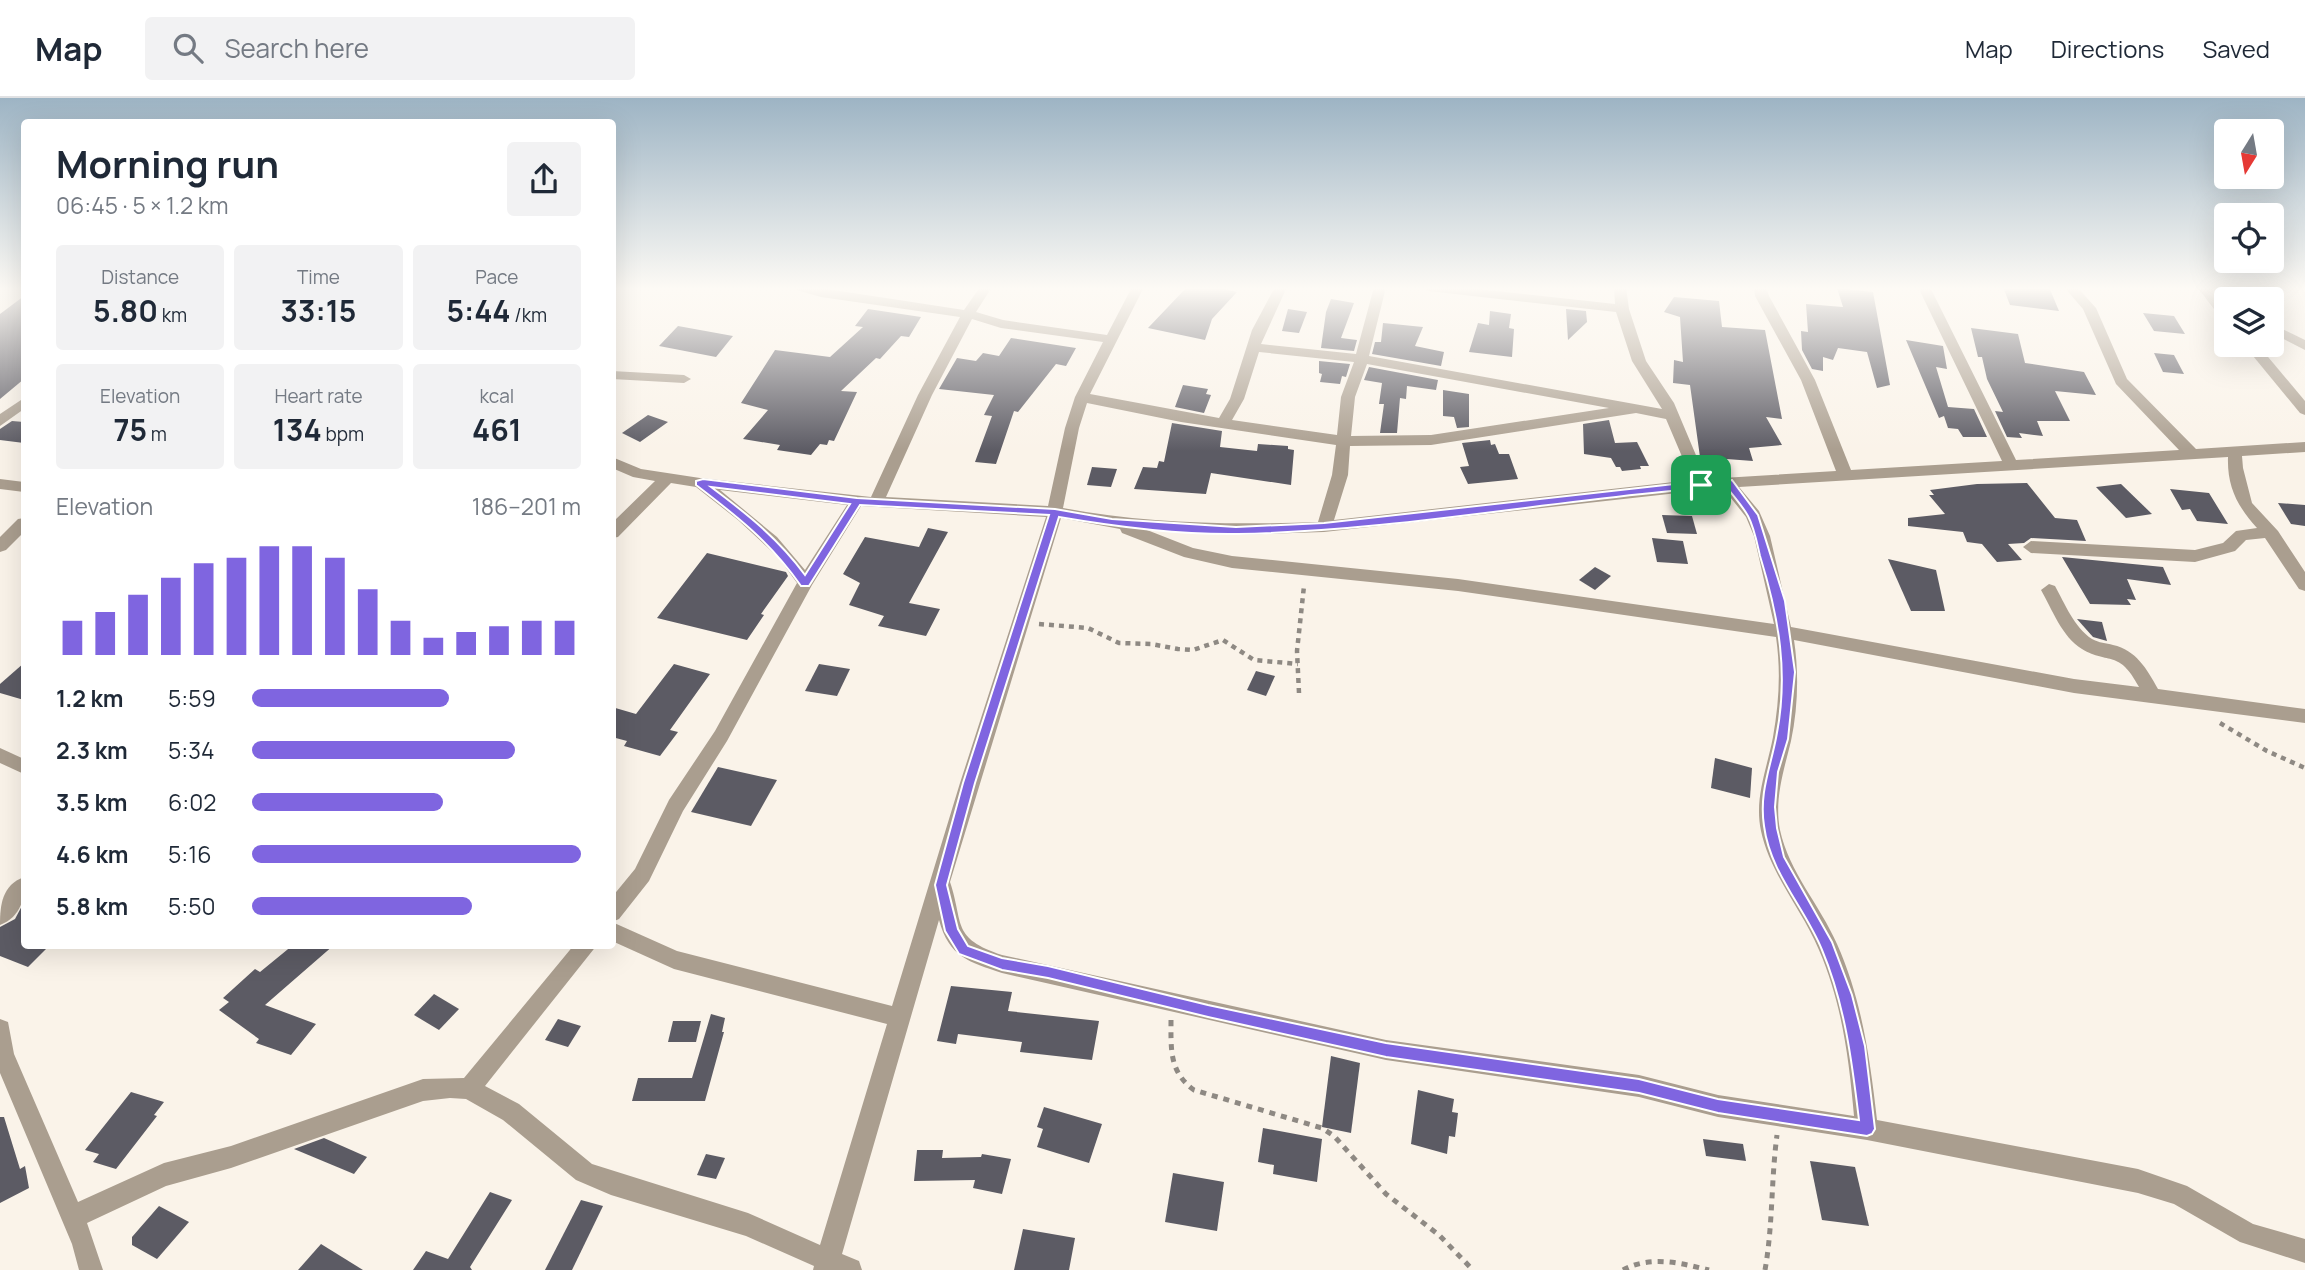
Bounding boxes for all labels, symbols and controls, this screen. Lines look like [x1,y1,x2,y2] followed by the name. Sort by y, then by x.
[145,17,635,80] search box
[35,26,103,71] text: Map
[169,29,207,67] icon: search
[225,30,369,66] text: Search here
[1965,32,2013,65] text: Map
[2051,32,2164,65] text: Directions
[2202,32,2270,65] text: Saved
[2214,119,2284,189] north arrow
[2214,119,2284,357] map controls
[56,137,279,189] text: Morning run
[507,142,581,216] button: share
[56,189,229,221] text: 06:45 · 5 × 1.2 km
[2214,203,2284,273] button: locate
[101,264,179,290] text: Distance
[297,264,340,290] text: Time
[475,264,518,290] text: Pace
[2214,287,2284,357] button: layers
[93,290,158,331] text: 5.80
[281,290,356,331] text: 33:15
[446,290,510,331] text: 5:44
[158,302,187,328] text: km
[510,302,547,328] text: /km
[100,383,180,409] text: Elevation
[274,383,363,409] text: Heart rate
[479,383,514,409] text: kcal
[113,409,147,450] text: 75
[273,409,322,450] text: 134
[472,409,522,450] text: 461
[147,421,167,447] text: m
[322,421,364,447] text: bpm
[1671,455,1731,515] pin
[1682,466,1720,504] icon: arrive
[56,490,153,522] text: Elevation
[472,490,581,522] text: 186–201 m
[56,682,123,714] text: 1.2 km
[168,682,216,714] text: 5:59
[56,734,128,766] text: 2.3 km
[168,734,214,766] text: 5:34
[56,786,127,818] text: 3.5 km
[168,786,216,818] text: 6:02
[56,838,128,870] text: 4.6 km
[168,838,211,870] text: 5:16
[56,890,128,922] text: 5.8 km
[168,890,215,922] text: 5:50

